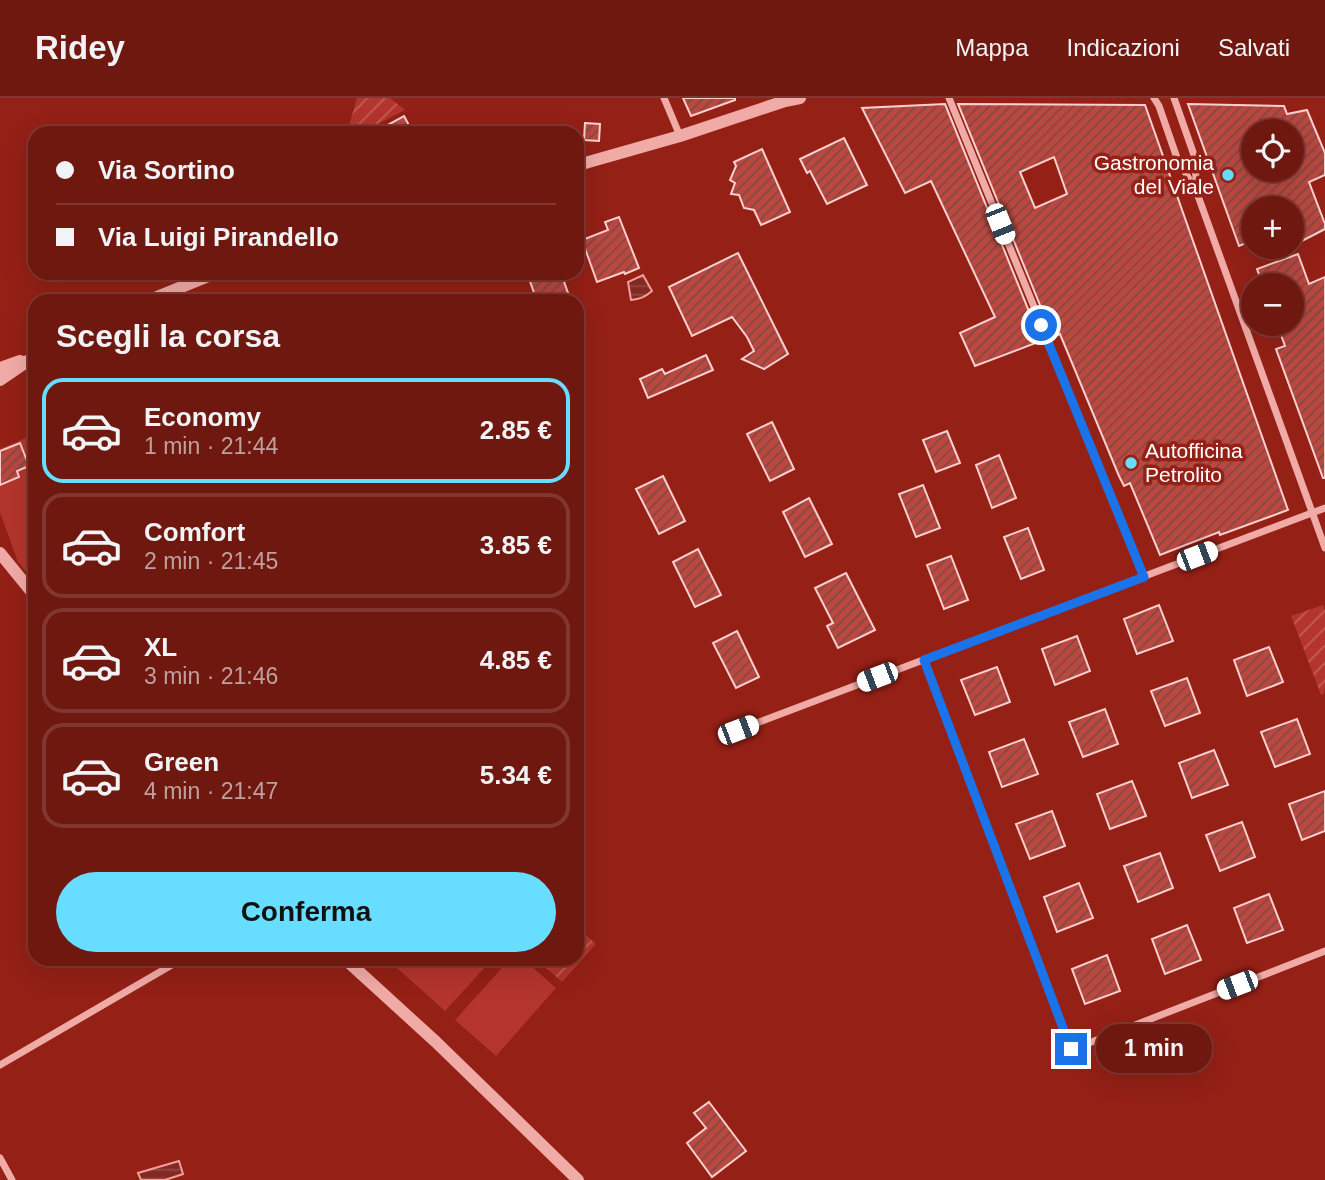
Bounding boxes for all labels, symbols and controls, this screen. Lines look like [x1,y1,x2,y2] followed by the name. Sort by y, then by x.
[35,29,125,66] text: Ridey
[955,34,1029,61] text: Mappa
[1067,34,1180,61] text: Indicazioni
[1218,34,1290,61] text: Salvati
[1241,119,1304,336] map controls
[1241,119,1304,182] button: locate
[1094,151,1214,198] place label: Gastronomia del Viale
[98,155,235,185] text: Via Sortino
[1220,167,1236,183] marker: Gastronomia del Viale
[1241,196,1304,259] button: +
[983,201,1018,247] car
[98,222,339,252] text: Via Luigi Pirandello
[1241,273,1304,336] button: −
[1025,309,1057,341] route start
[56,318,280,354] text: Scegli la corsa
[60,399,123,462] icon: car
[144,402,261,432] text: Economy
[480,415,552,445] text: 2.85 €
[144,433,278,459] text: 1 min · 21:44
[1145,439,1243,486] place label: Autofficina Petrolito
[1123,455,1139,471] marker: Autofficina Petrolito
[60,514,123,577] icon: car
[144,517,245,547] text: Comfort
[480,530,552,560] text: 3.85 €
[1174,539,1221,573] car
[144,548,278,574] text: 2 min · 21:45
[60,629,123,692] icon: car
[144,632,177,662] text: XL
[480,645,552,675] text: 4.85 €
[854,660,901,694] car
[144,663,278,689] text: 3 min · 21:46
[715,713,762,747] car
[60,744,123,807] icon: car
[144,747,219,777] text: Green
[480,760,552,790] text: 5.34 €
[144,778,278,804] text: 4 min · 21:47
[56,872,556,952] button: Conferma
[1214,968,1261,1002] car
[1096,1024,1211,1074] callout: 1 min
[1055,1033,1087,1065] route end
[1124,1035,1184,1061] text: 1 min

